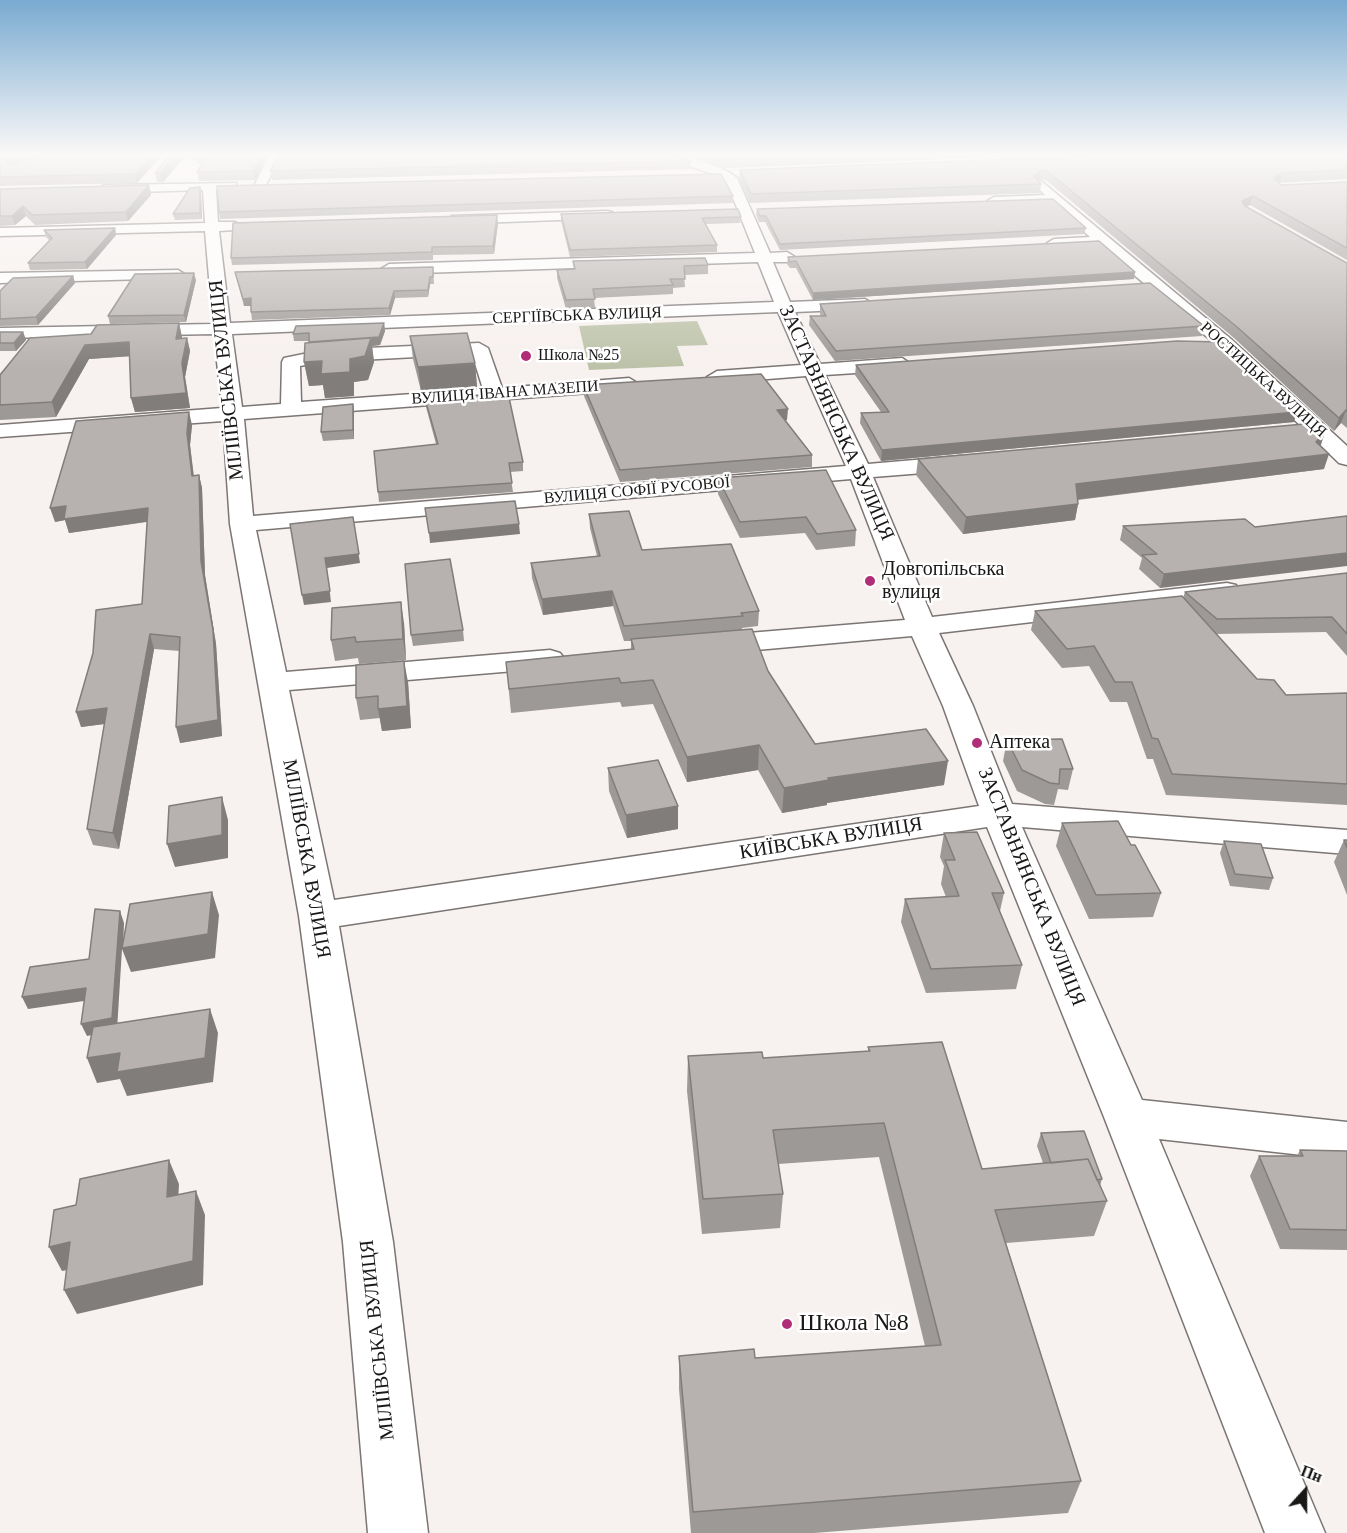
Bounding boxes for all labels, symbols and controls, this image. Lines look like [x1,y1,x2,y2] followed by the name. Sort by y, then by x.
[205,278,249,482] street label: МІЛІЇВСЬКА ВУЛИЦЯ
[773,302,899,544] street label: ЗАСТАВНЯНСЬКА ВУЛИЦЯ
[492,303,662,329] street label: СЕРГІЇВСЬКА ВУЛИЦЯ
[1196,318,1330,442] street label: РОСТИЦЬКА ВУЛИЦЯ
[538,346,619,366] place label: Школа №25
[519,349,533,363] marker: Школа №25
[411,377,599,409] street label: ВУЛИЦЯ ІВАНА МАЗЕПИ
[543,473,731,509] street label: ВУЛИЦЯ СОФІЇ РУСОВОЇ
[882,558,1004,605] place label: Довгопільська вулиця
[863,574,877,588] marker: Довгопільська вулиця
[989,731,1050,755] place label: Аптека
[970,736,984,750] marker: Аптека
[277,758,335,960] street label: МІЛІЇВСЬКА ВУЛИЦЯ
[972,764,1090,1010] street label: ЗАСТАВНЯНСЬКА ВУЛИЦЯ
[738,813,924,865] street label: КИЇВСЬКА ВУЛИЦЯ
[356,1238,400,1442] street label: МІЛІЇВСЬКА ВУЛИЦЯ
[799,1310,909,1338] place label: Школа №8
[780,1317,794,1331] marker: Школа №8
[1275,1461,1335,1521] north arrow
[1298,1462,1325,1486] text: Пн

